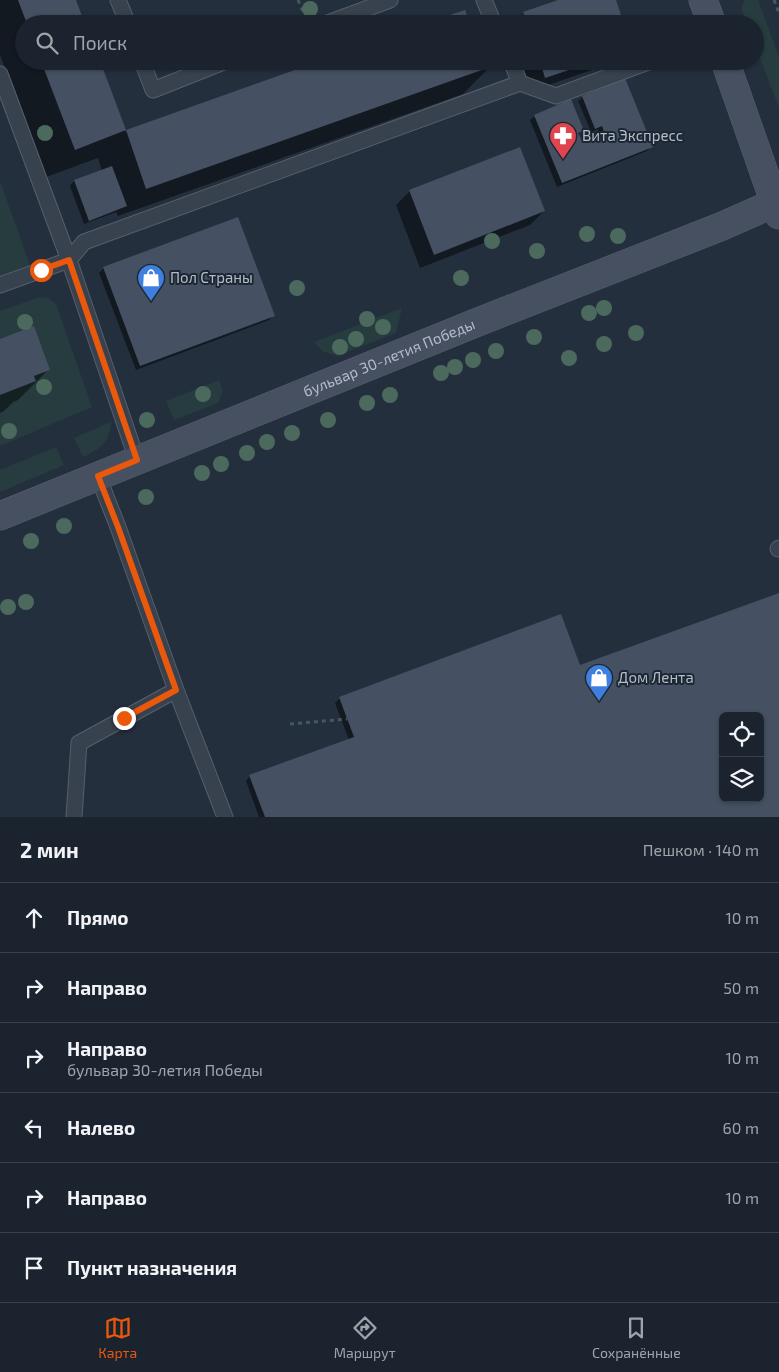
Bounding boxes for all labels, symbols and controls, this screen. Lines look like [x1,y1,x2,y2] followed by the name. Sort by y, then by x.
[15,15,764,70] search box
[33,29,61,57] icon: search
[73,31,127,54] text: Поиск
[548,121,578,160] pharmacy icon: Вита Экспресс
[582,126,683,144] place label: Вита Экспресс
[30,259,53,282] route start
[136,263,166,302] shop icon: Пол Страны
[170,268,253,286] place label: Пол Страны
[300,314,477,400] street label: бульвар 30-летия Победы
[584,663,614,702] shop icon: Дом Лента
[618,668,694,686] place label: Дом Лента
[113,707,136,730] route end
[719,712,764,802] map controls
[719,712,764,757] button: locate
[719,757,764,802] button: layers
[20,837,79,862] text: 2 мин
[643,840,759,859] text: Пешком · 140 m
[20,904,48,932] icon: ahead
[67,906,129,929] text: Прямо
[725,908,759,927] text: 10 m
[20,974,48,1002] icon: right
[67,976,147,999] text: Направо
[723,978,759,997] text: 50 m
[67,1037,147,1060] text: Направо
[20,1044,48,1072] icon: right
[725,1048,759,1067] text: 10 m
[67,1060,263,1079] text: бульвар 30-летия Победы
[20,1114,48,1142] icon: left
[67,1116,135,1139] text: Налево
[723,1118,759,1137] text: 60 m
[20,1184,48,1212] icon: right
[67,1186,147,1209] text: Направо
[725,1188,759,1207] text: 10 m
[20,1254,48,1282] icon: arrive
[67,1256,237,1279] text: Пункт назначения
[98,1314,137,1361] tab: Карта
[334,1314,396,1361] tab: Маршрут
[592,1314,681,1361] tab: Сохранённые

